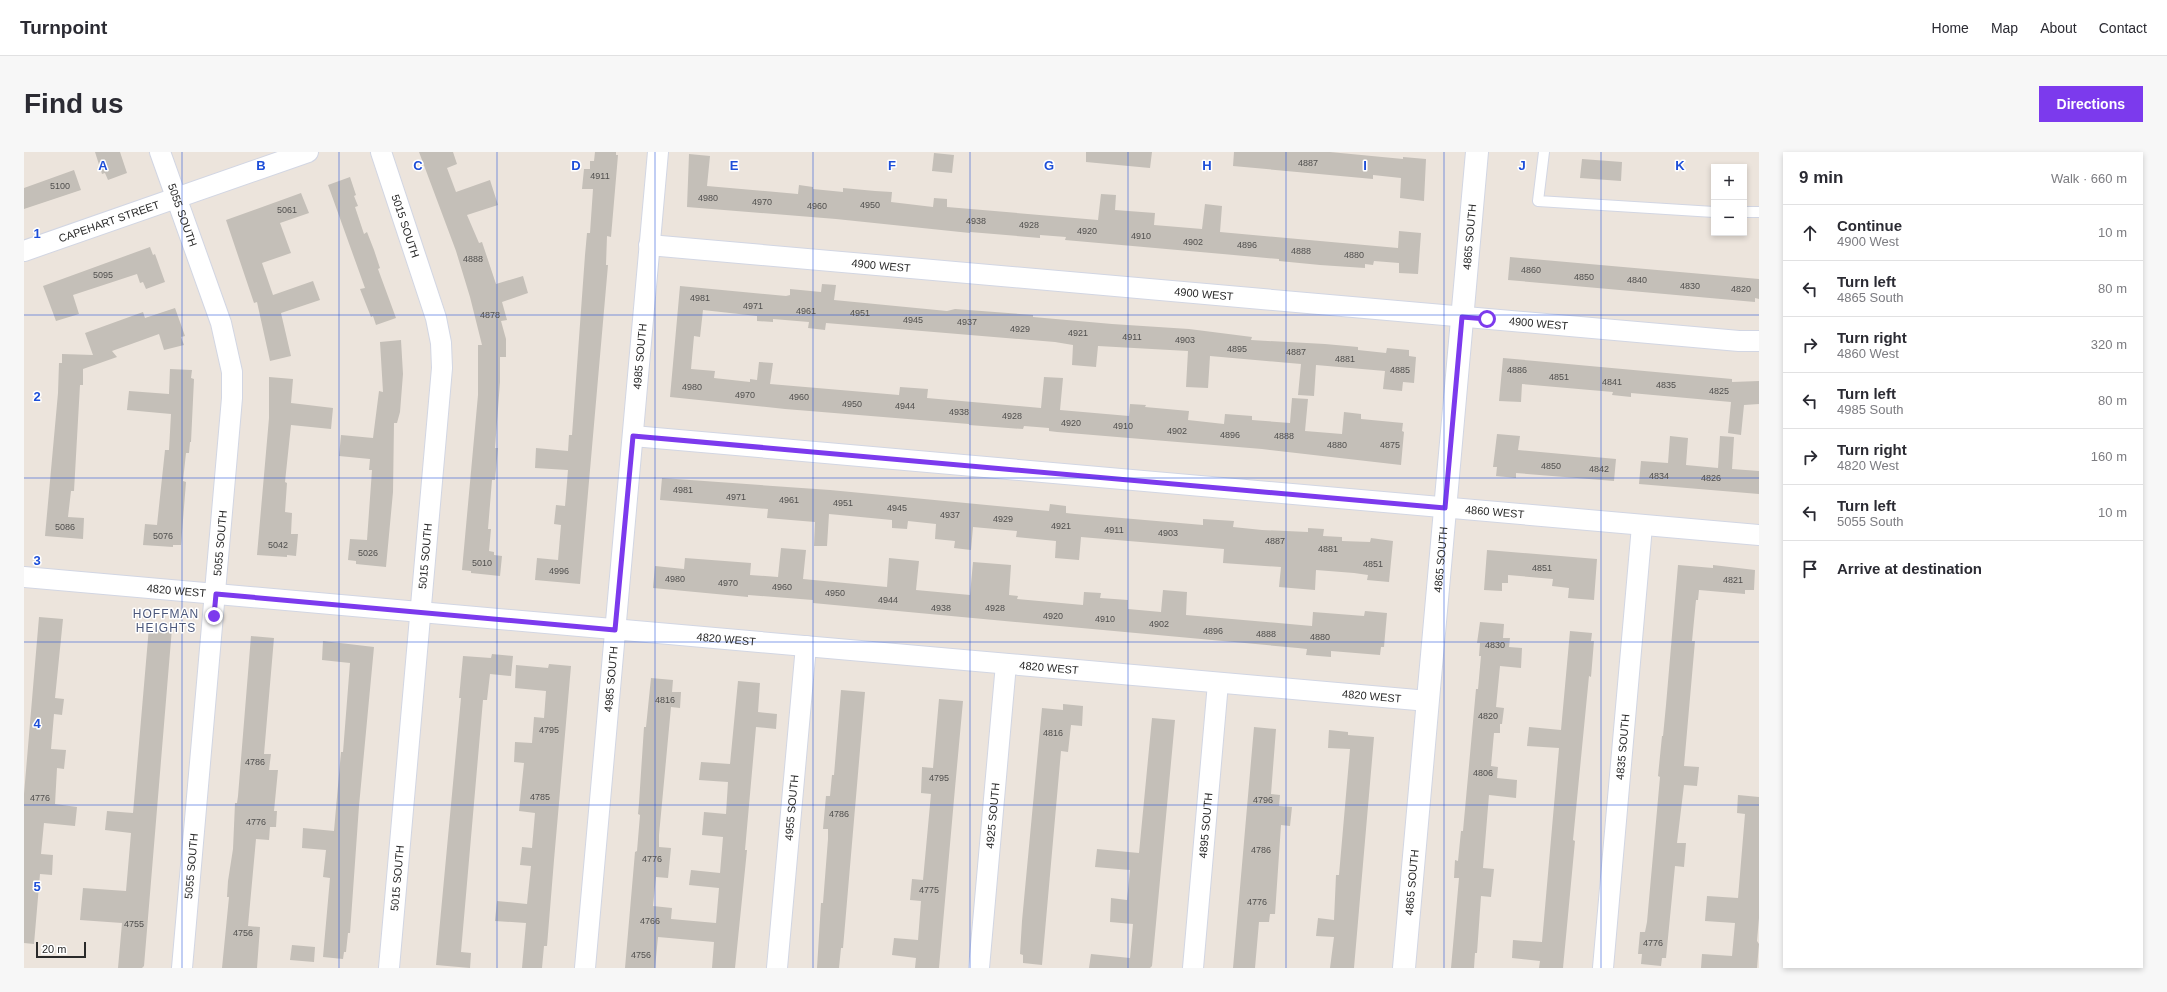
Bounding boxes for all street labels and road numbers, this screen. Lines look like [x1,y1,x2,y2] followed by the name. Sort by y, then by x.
[166,182,199,248] street label: 5055 SOUTH
[389,193,422,259] street label: 5015 SOUTH
[57,198,161,244] street label: CAPEHART STREET
[1460,203,1478,270] street label: 4865 SOUTH
[851,257,911,274] street label: 4900 WEST
[1174,285,1234,302] street label: 4900 WEST
[1508,315,1569,332] street label: 4900 WEST
[631,323,649,390] street label: 4985 SOUTH
[1465,503,1525,520] street label: 4860 WEST
[211,510,229,576] street label: 5055 SOUTH
[416,523,434,589] street label: 5015 SOUTH
[1432,526,1449,593] street label: 4865 SOUTH
[146,582,207,599] street label: 4820 WEST
[696,630,757,648] street label: 4820 WEST
[602,646,620,713] street label: 4985 SOUTH
[1019,659,1079,676] street label: 4820 WEST
[1342,687,1402,705] street label: 4820 WEST
[1614,713,1631,780] street label: 4835 SOUTH
[783,774,800,841] street label: 4955 SOUTH
[984,782,1001,849] street label: 4925 SOUTH
[1197,792,1214,859] street label: 4895 SOUTH
[182,833,200,899] street label: 5055 SOUTH
[388,845,406,911] street label: 5015 SOUTH
[1403,849,1421,916] street label: 4865 SOUTH

